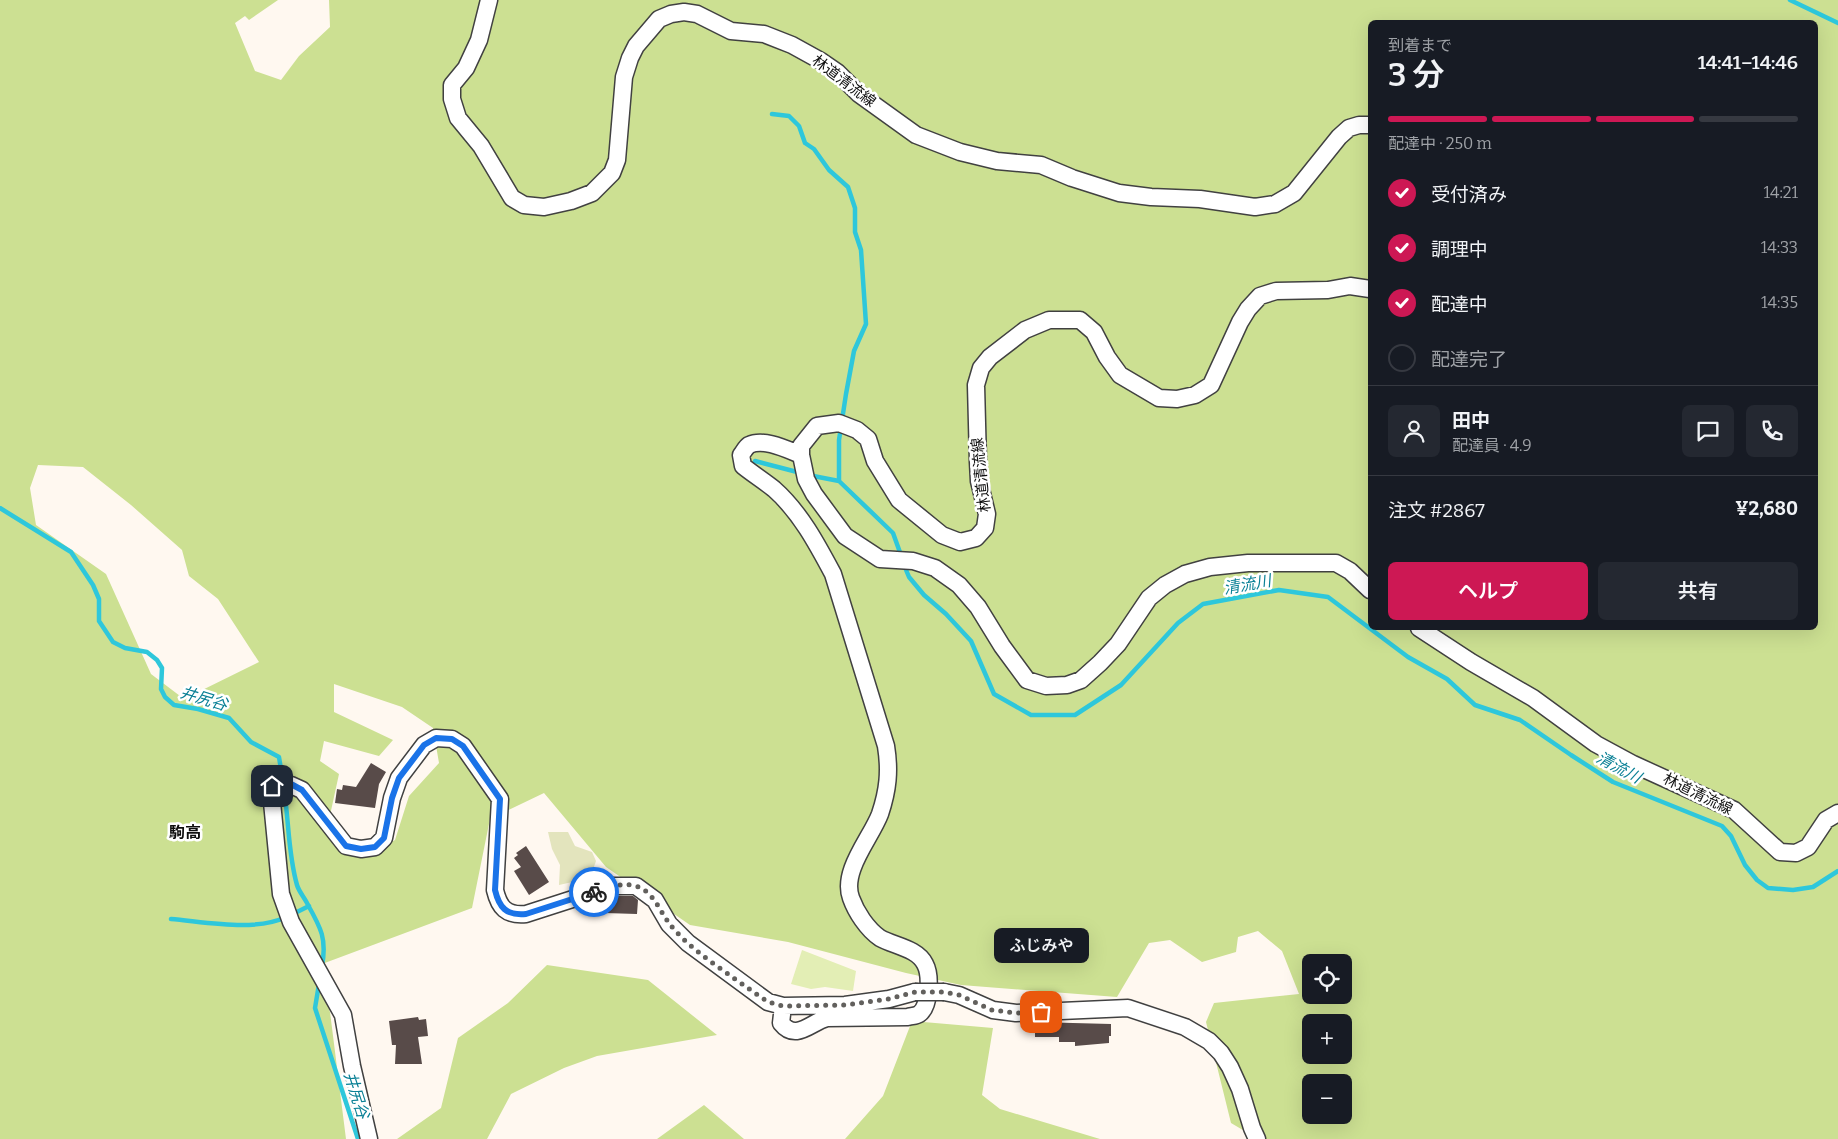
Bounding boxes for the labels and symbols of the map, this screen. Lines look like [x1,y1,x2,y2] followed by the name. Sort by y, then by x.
[809,51,879,111] street label: 林道清流線
[968,437,994,513] street label: 林道清流線
[1222,571,1274,598] water label: 清流川
[178,682,231,715] water label: 井尻谷
[1593,748,1646,788] water label: 清流川
[251,765,293,807] pin
[1660,769,1736,819] street label: 林道清流線
[169,823,201,842] district label: 駒高
[569,867,619,917] courier
[994,927,1088,962] callout: ふじみや
[1020,991,1062,1033] pin
[340,1069,374,1123] water label: 井尻谷

